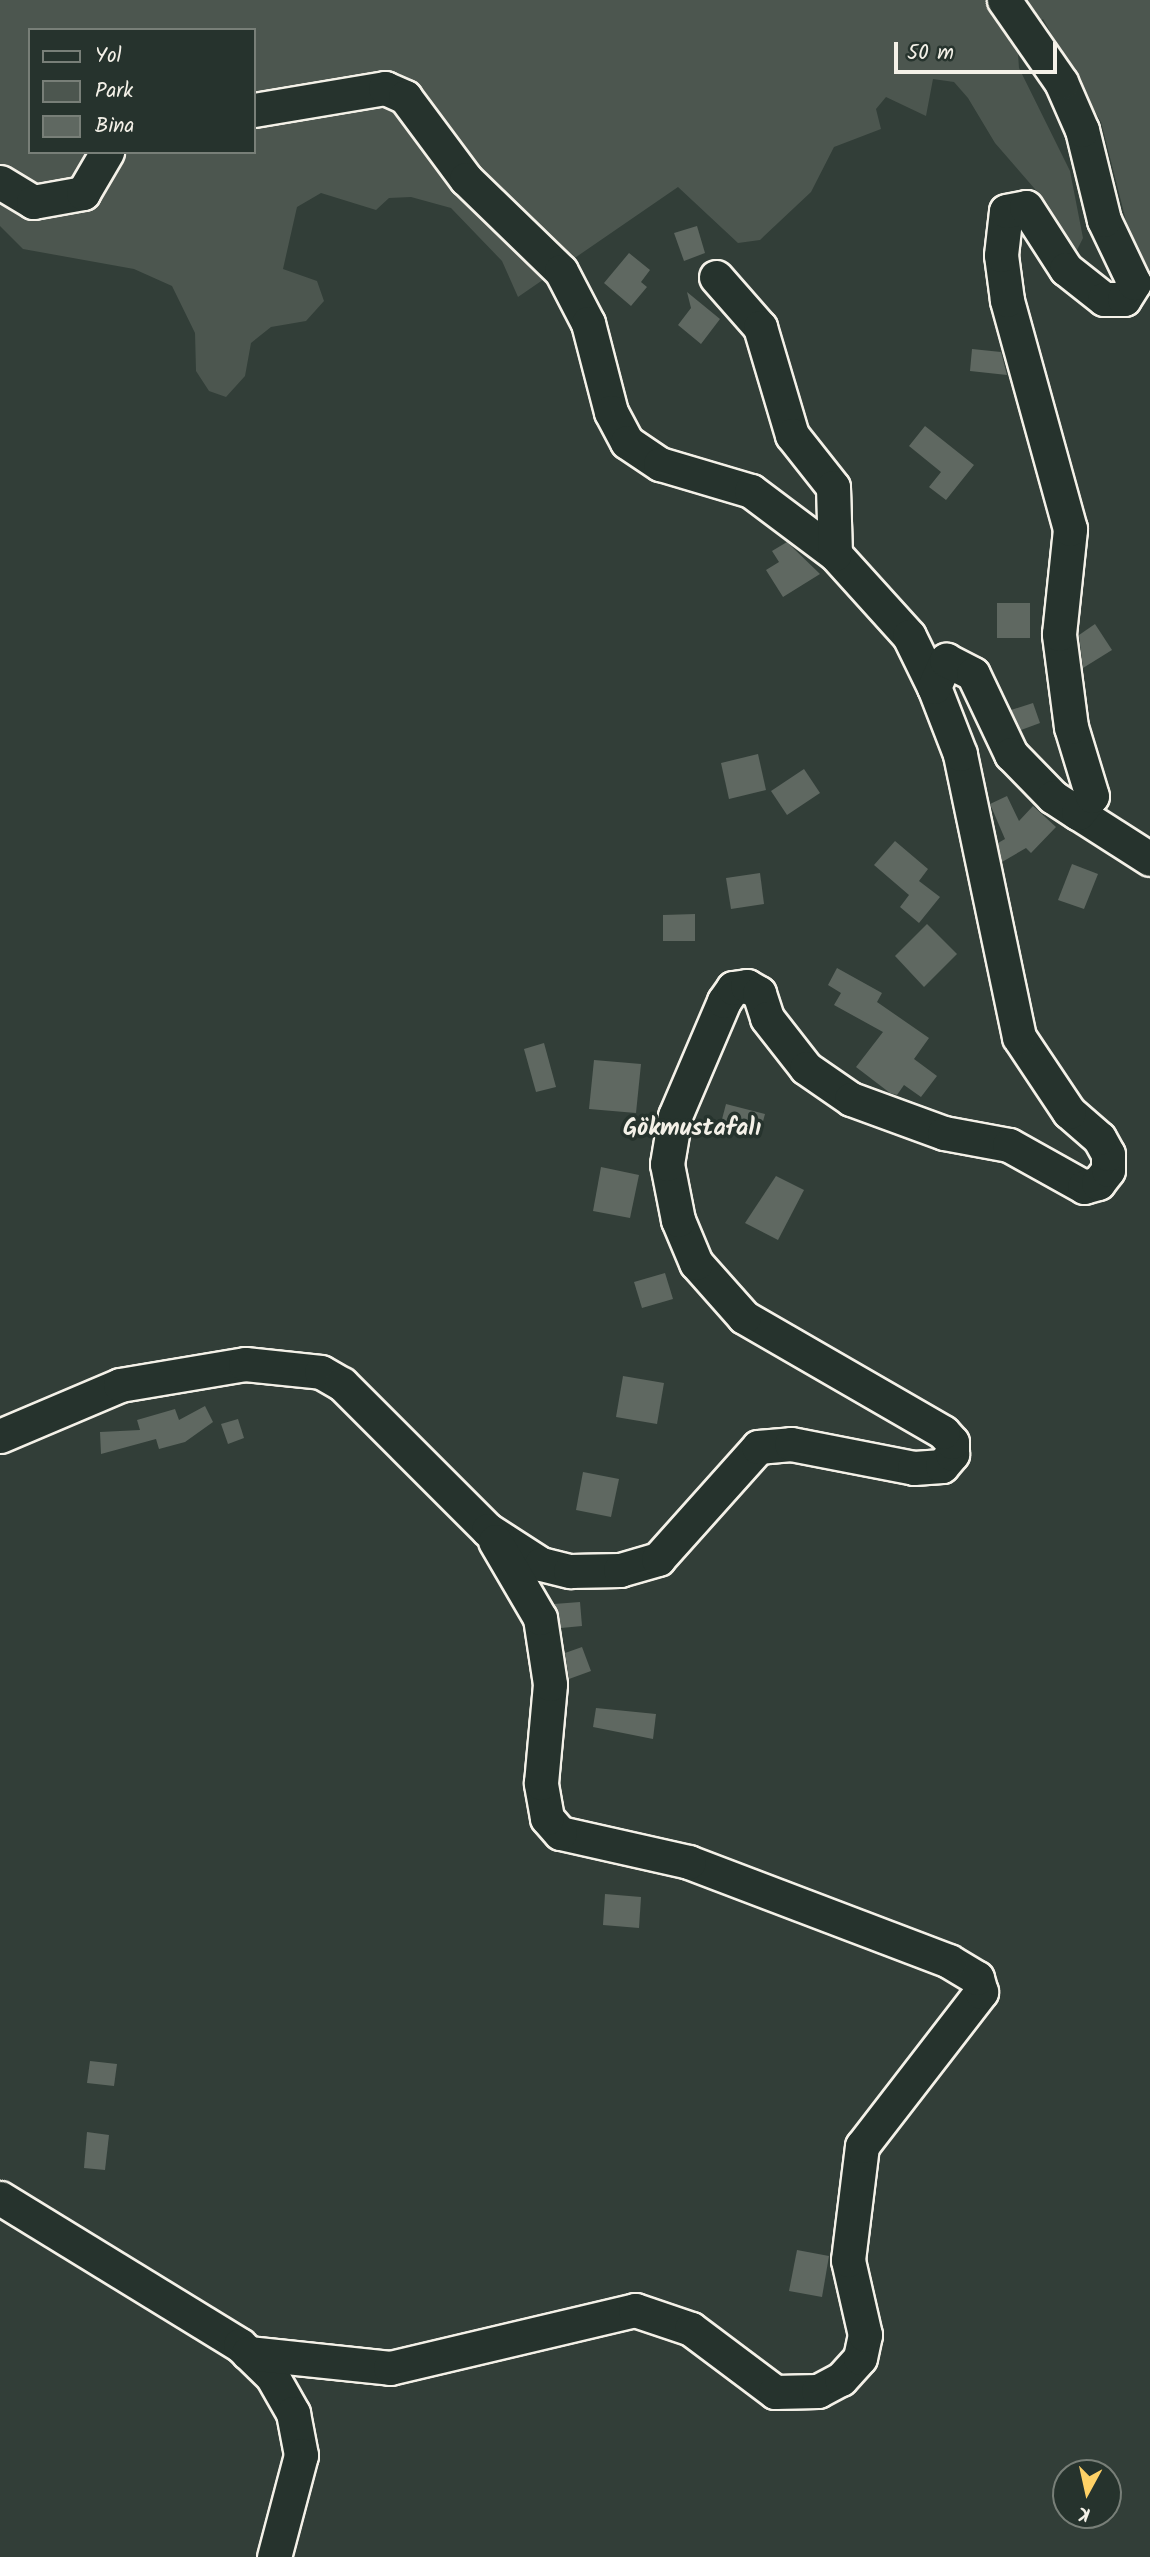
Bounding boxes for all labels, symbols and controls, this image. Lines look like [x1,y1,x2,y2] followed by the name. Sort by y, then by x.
[28,28,256,154] legend
[898,28,1061,72] scale bar
[907,37,954,70] text: 50 m
[95,40,122,73] text: Yol
[95,75,133,108] text: Park
[95,110,134,143] text: Bina
[623,1115,761,1143] district label: Gökmustafalı
[1052,2459,1122,2529] north arrow
[1077,2497,1092,2528] text: K

